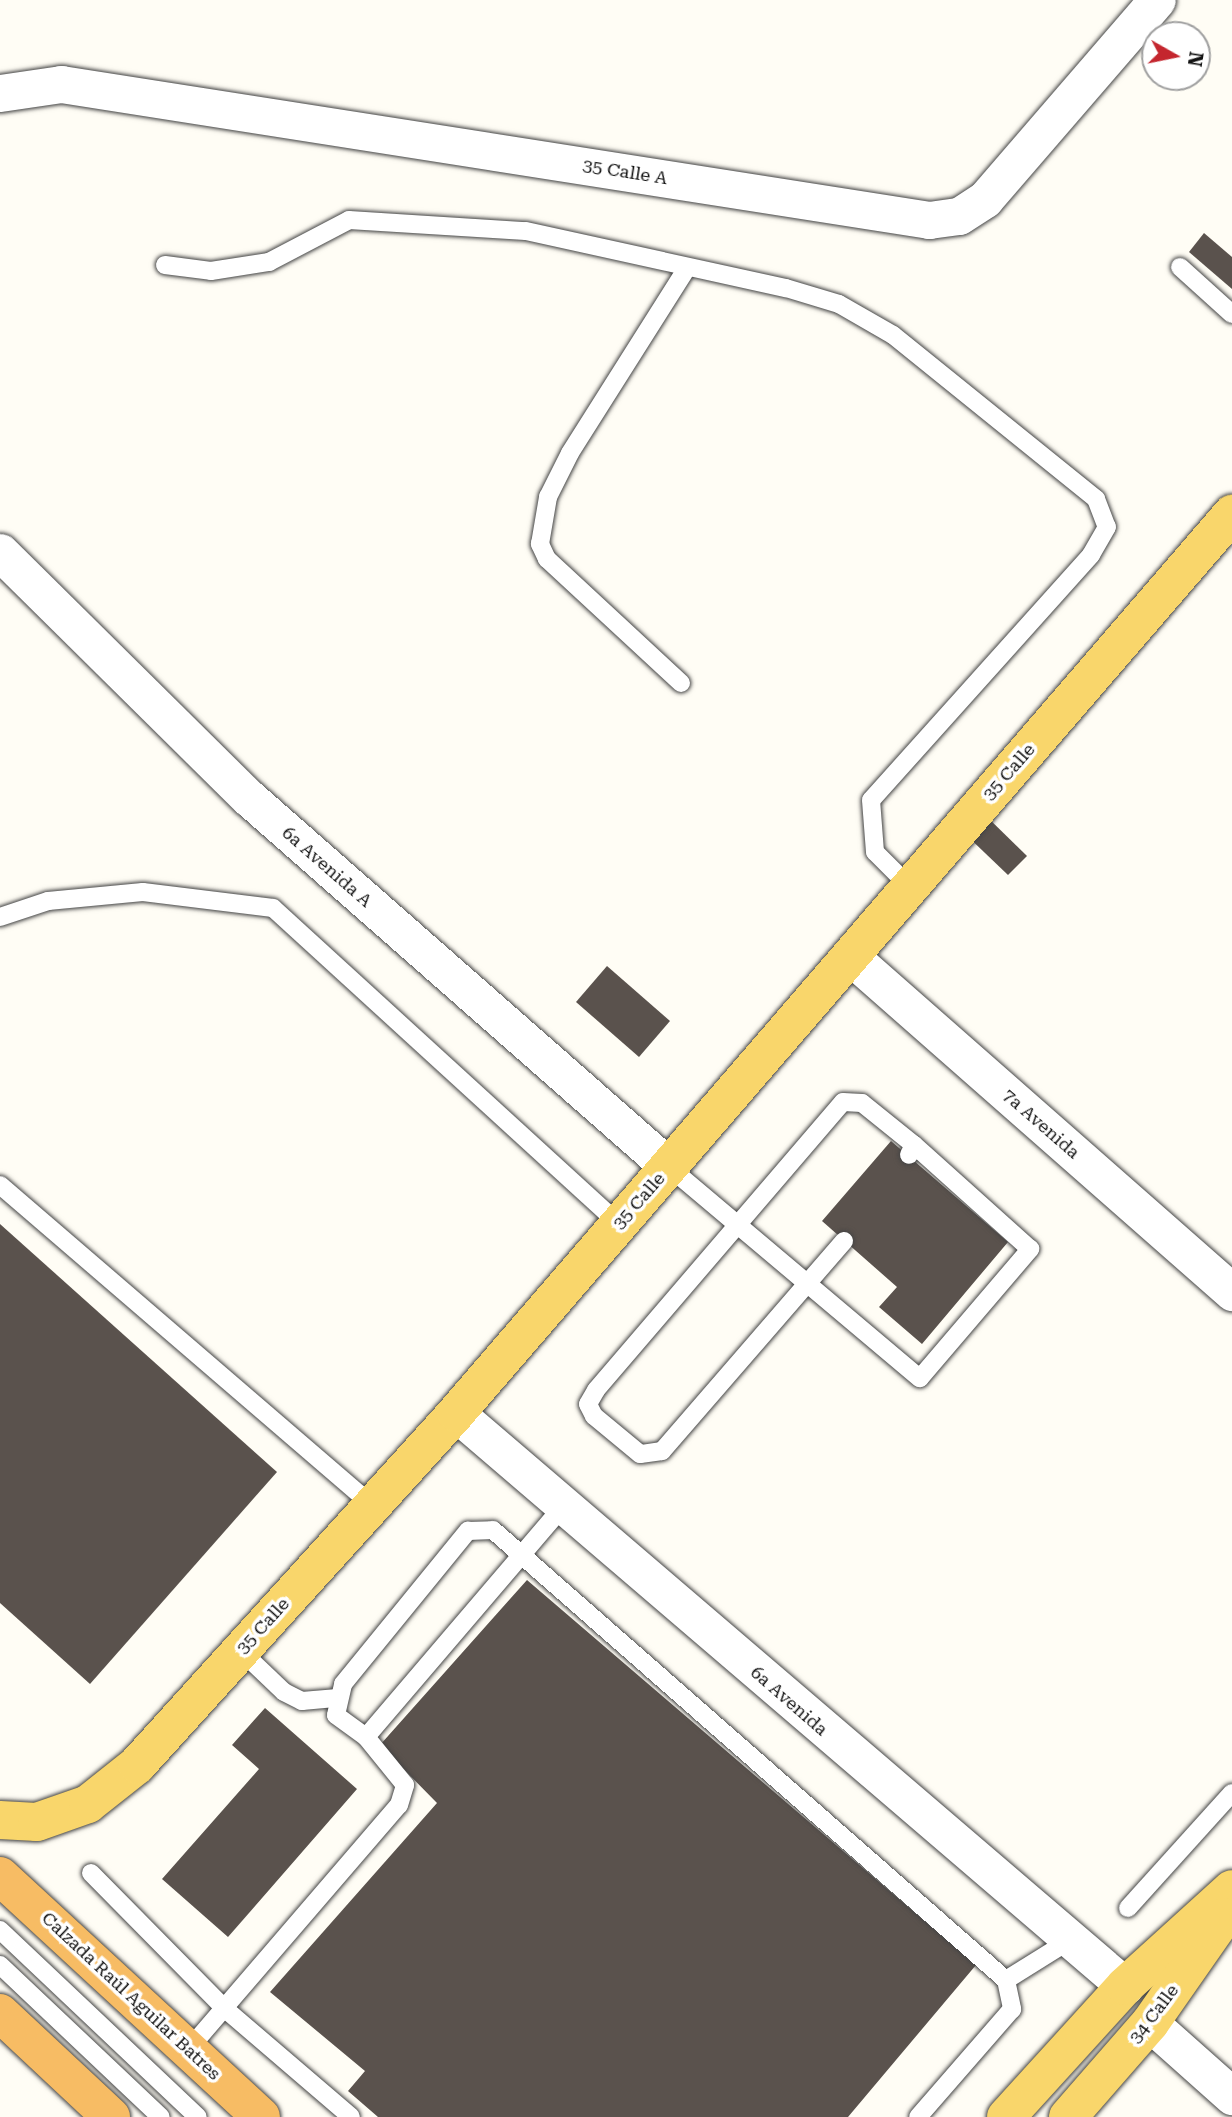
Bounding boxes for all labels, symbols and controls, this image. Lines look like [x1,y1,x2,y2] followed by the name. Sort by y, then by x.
[1141,21,1211,91] north arrow
[1183,50,1208,68] text: N
[581,155,669,189] street label: 35 Calle A
[978,739,1040,805] street label: 35 Calle
[278,822,376,912] street label: 6a Avenida A
[998,1085,1084,1163] street label: 7a Avenida
[608,1168,670,1234] street label: 35 Calle
[232,1593,294,1659] street label: 35 Calle
[746,1662,832,1740] street label: 6a Avenida
[37,1907,225,2085] street label: Calzada Raúl Aguilar Batres
[1125,1980,1183,2048] street label: 34 Calle

